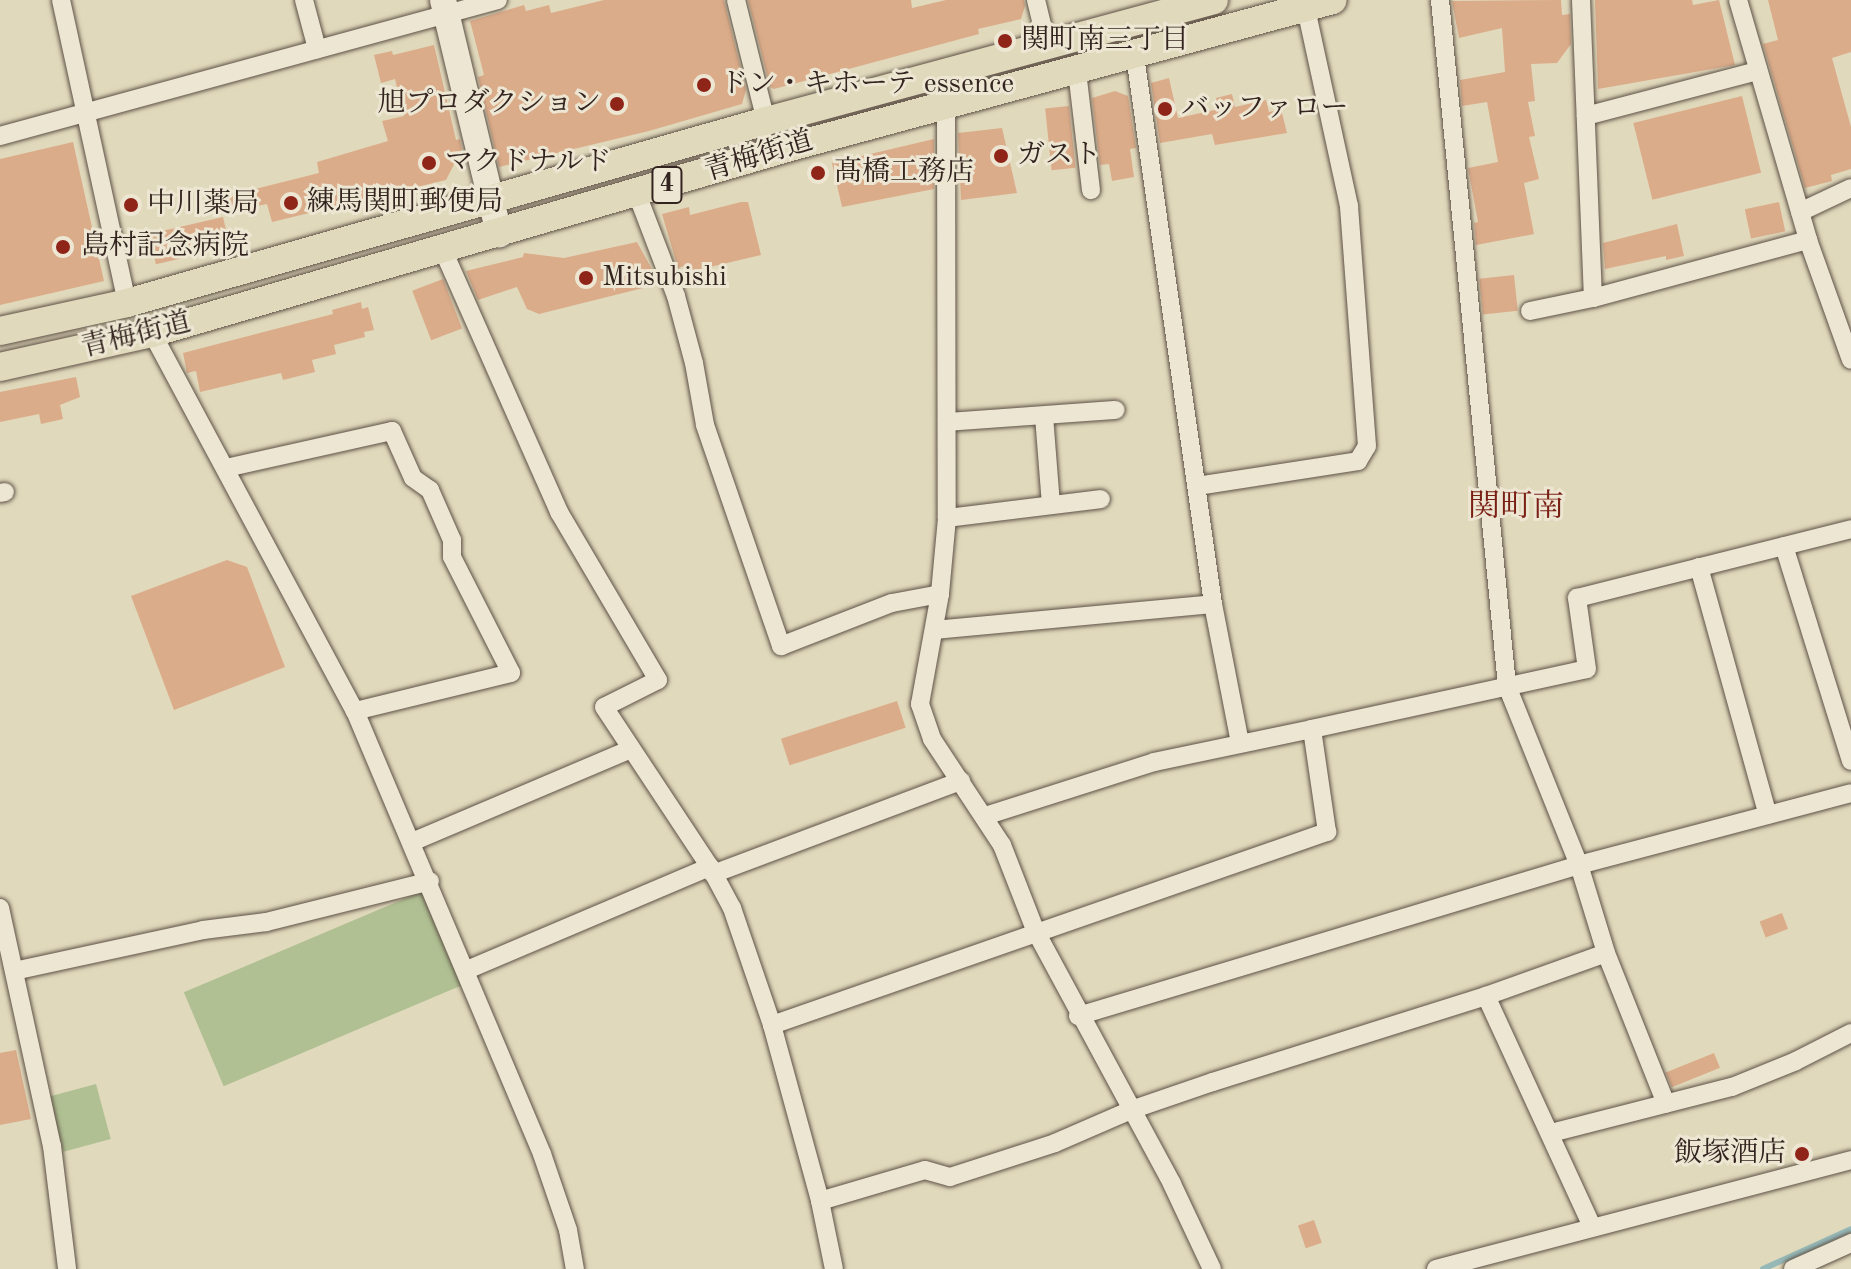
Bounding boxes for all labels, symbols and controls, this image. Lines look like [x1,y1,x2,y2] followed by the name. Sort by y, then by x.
[1021,24,1189,58] place label: 関町南三丁目
[996,32,1014,50] marker: 関町南三丁目
[720,68,1014,102] place label: ドン・キホーテ essence
[695,76,713,94] marker: ドン・キホーテ essence
[377,87,601,121] place label: 旭プロダクション
[1181,92,1349,126] place label: バッファロー
[608,95,626,113] marker: 旭プロダクション
[1156,100,1174,118] marker: バッファロー
[701,125,817,189] street label: 青梅街道
[1017,139,1101,173] place label: ガスト
[445,146,613,180] place label: マクドナルド
[992,147,1010,165] marker: ガスト
[420,154,438,172] marker: マクドナルド
[834,156,974,190] place label: 髙橋工務店
[651,163,683,207] road number: 4
[809,164,827,182] marker: 髙橋工務店
[307,186,503,220] place label: 練馬関町郵便局
[147,188,259,222] place label: 中川薬局
[282,194,300,212] marker: 練馬関町郵便局
[122,196,140,214] marker: 中川薬局
[81,230,249,264] place label: 島村記念病院
[52,236,74,258] marker: 島村記念病院
[602,261,727,295] place label: Mitsubishi
[577,269,595,287] marker: Mitsubishi
[78,306,194,366] street label: 青梅街道
[1468,489,1564,527] district label: 関町南
[1674,1137,1786,1171] place label: 飯塚酒店
[1793,1145,1811,1163] marker: 飯塚酒店

